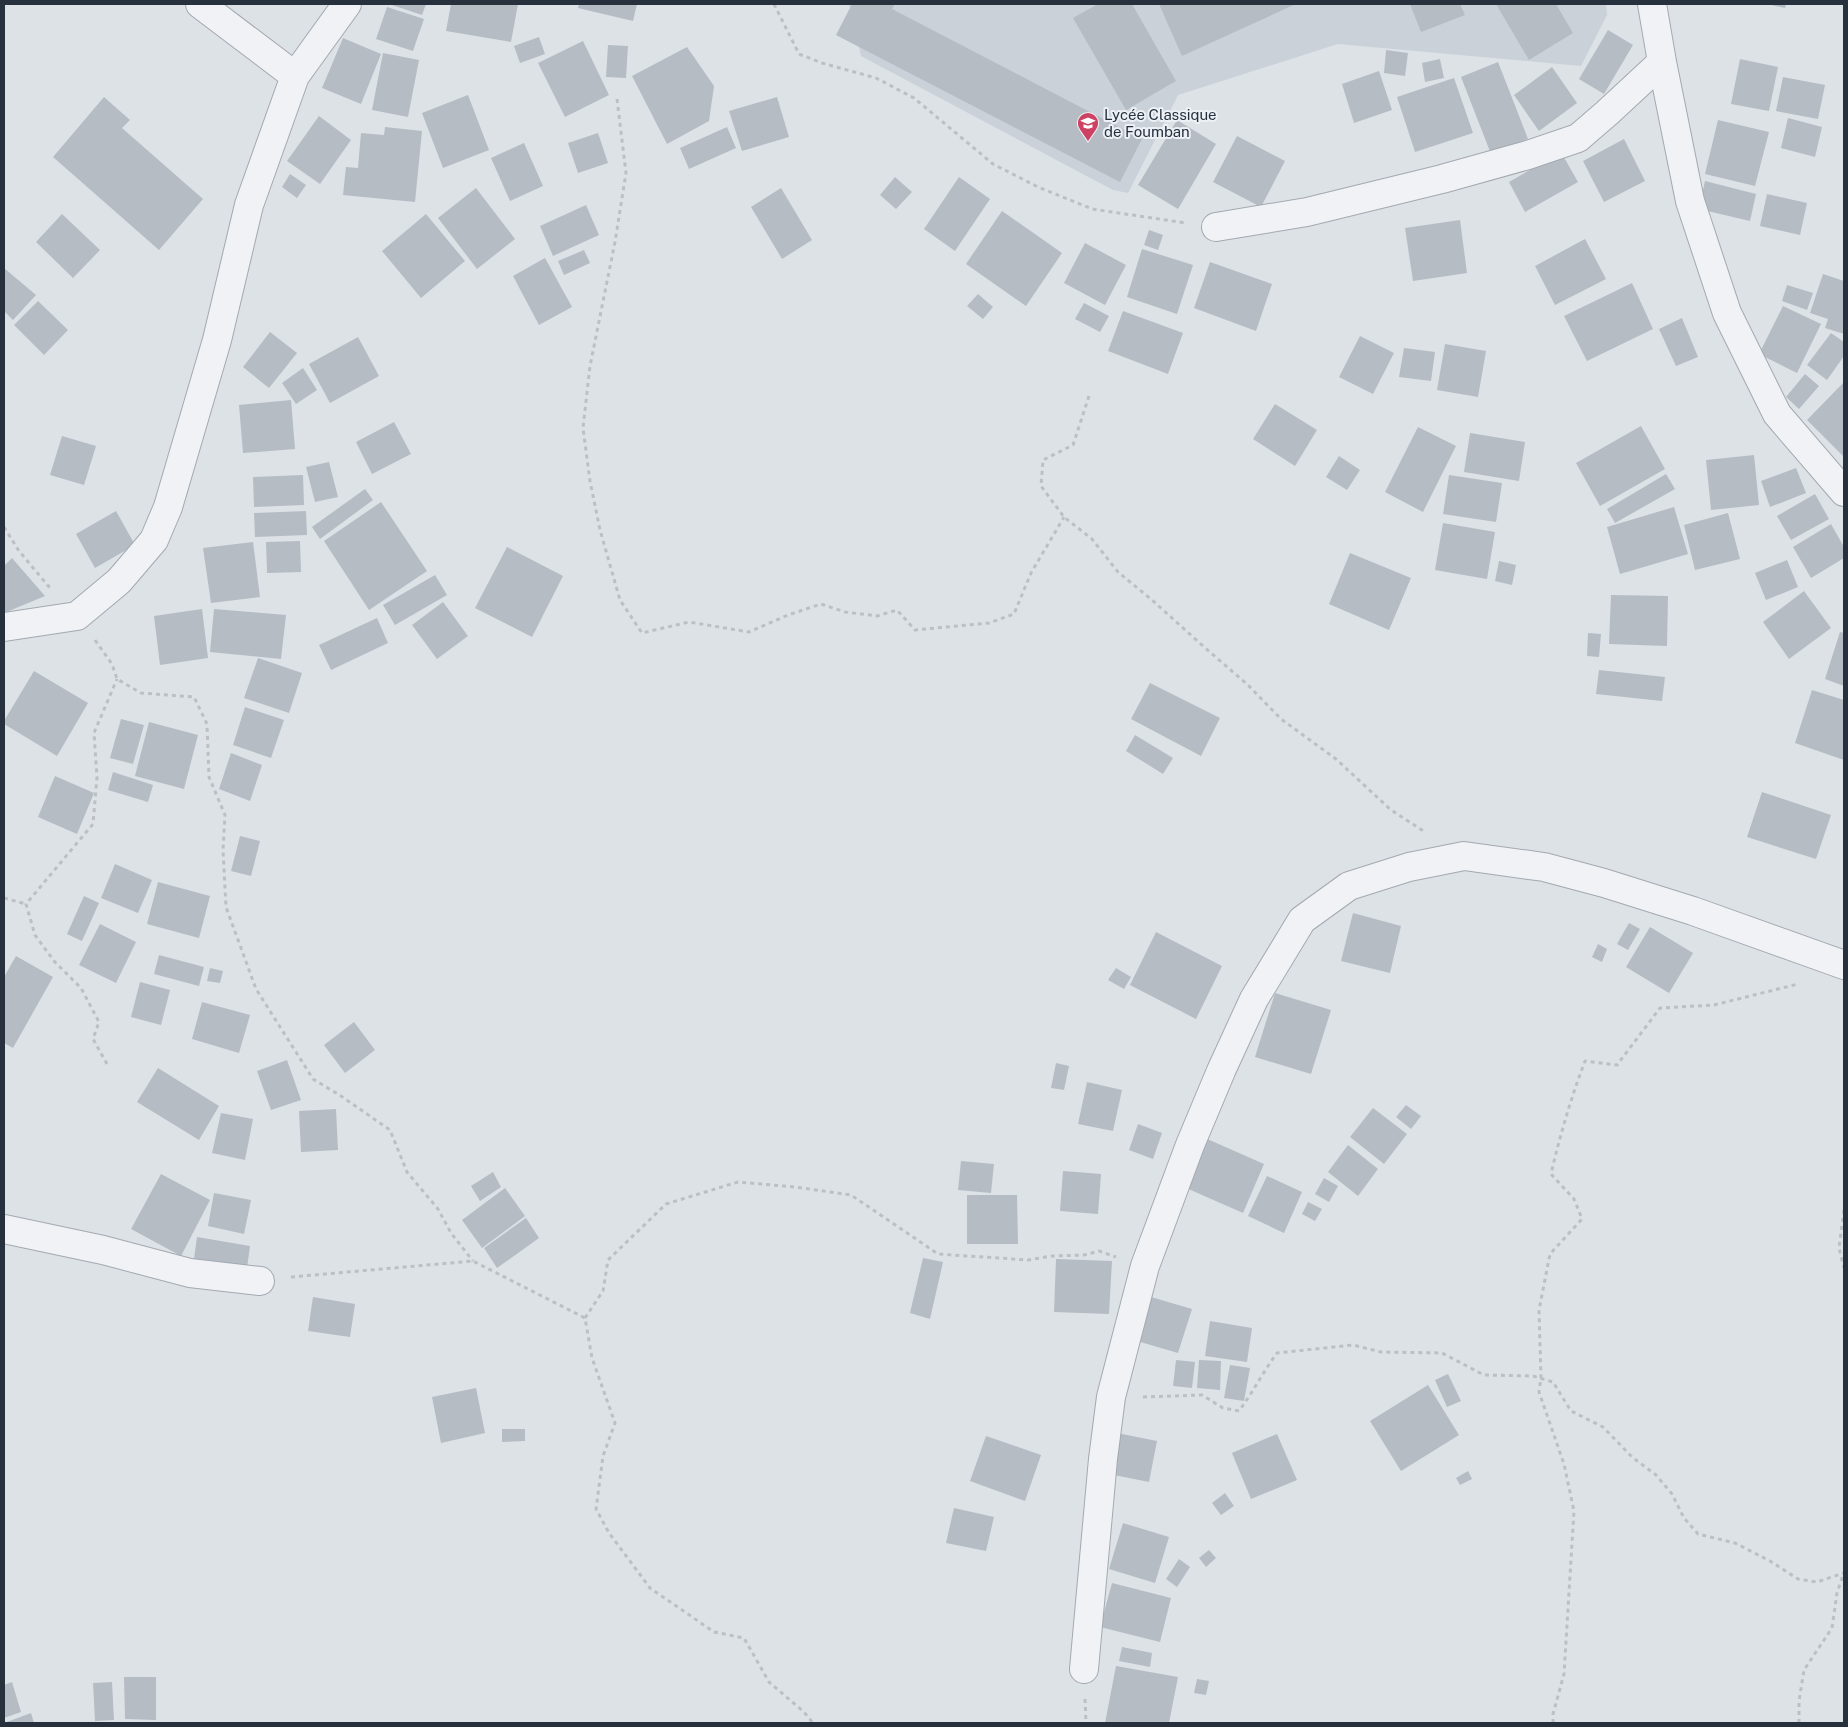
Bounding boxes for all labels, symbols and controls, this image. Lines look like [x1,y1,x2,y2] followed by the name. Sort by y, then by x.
[1104,106,1217,140] place label: Lycée Classique de Foumban
[1076,111,1100,142] school or university icon: Lycée Classique de Foumban

